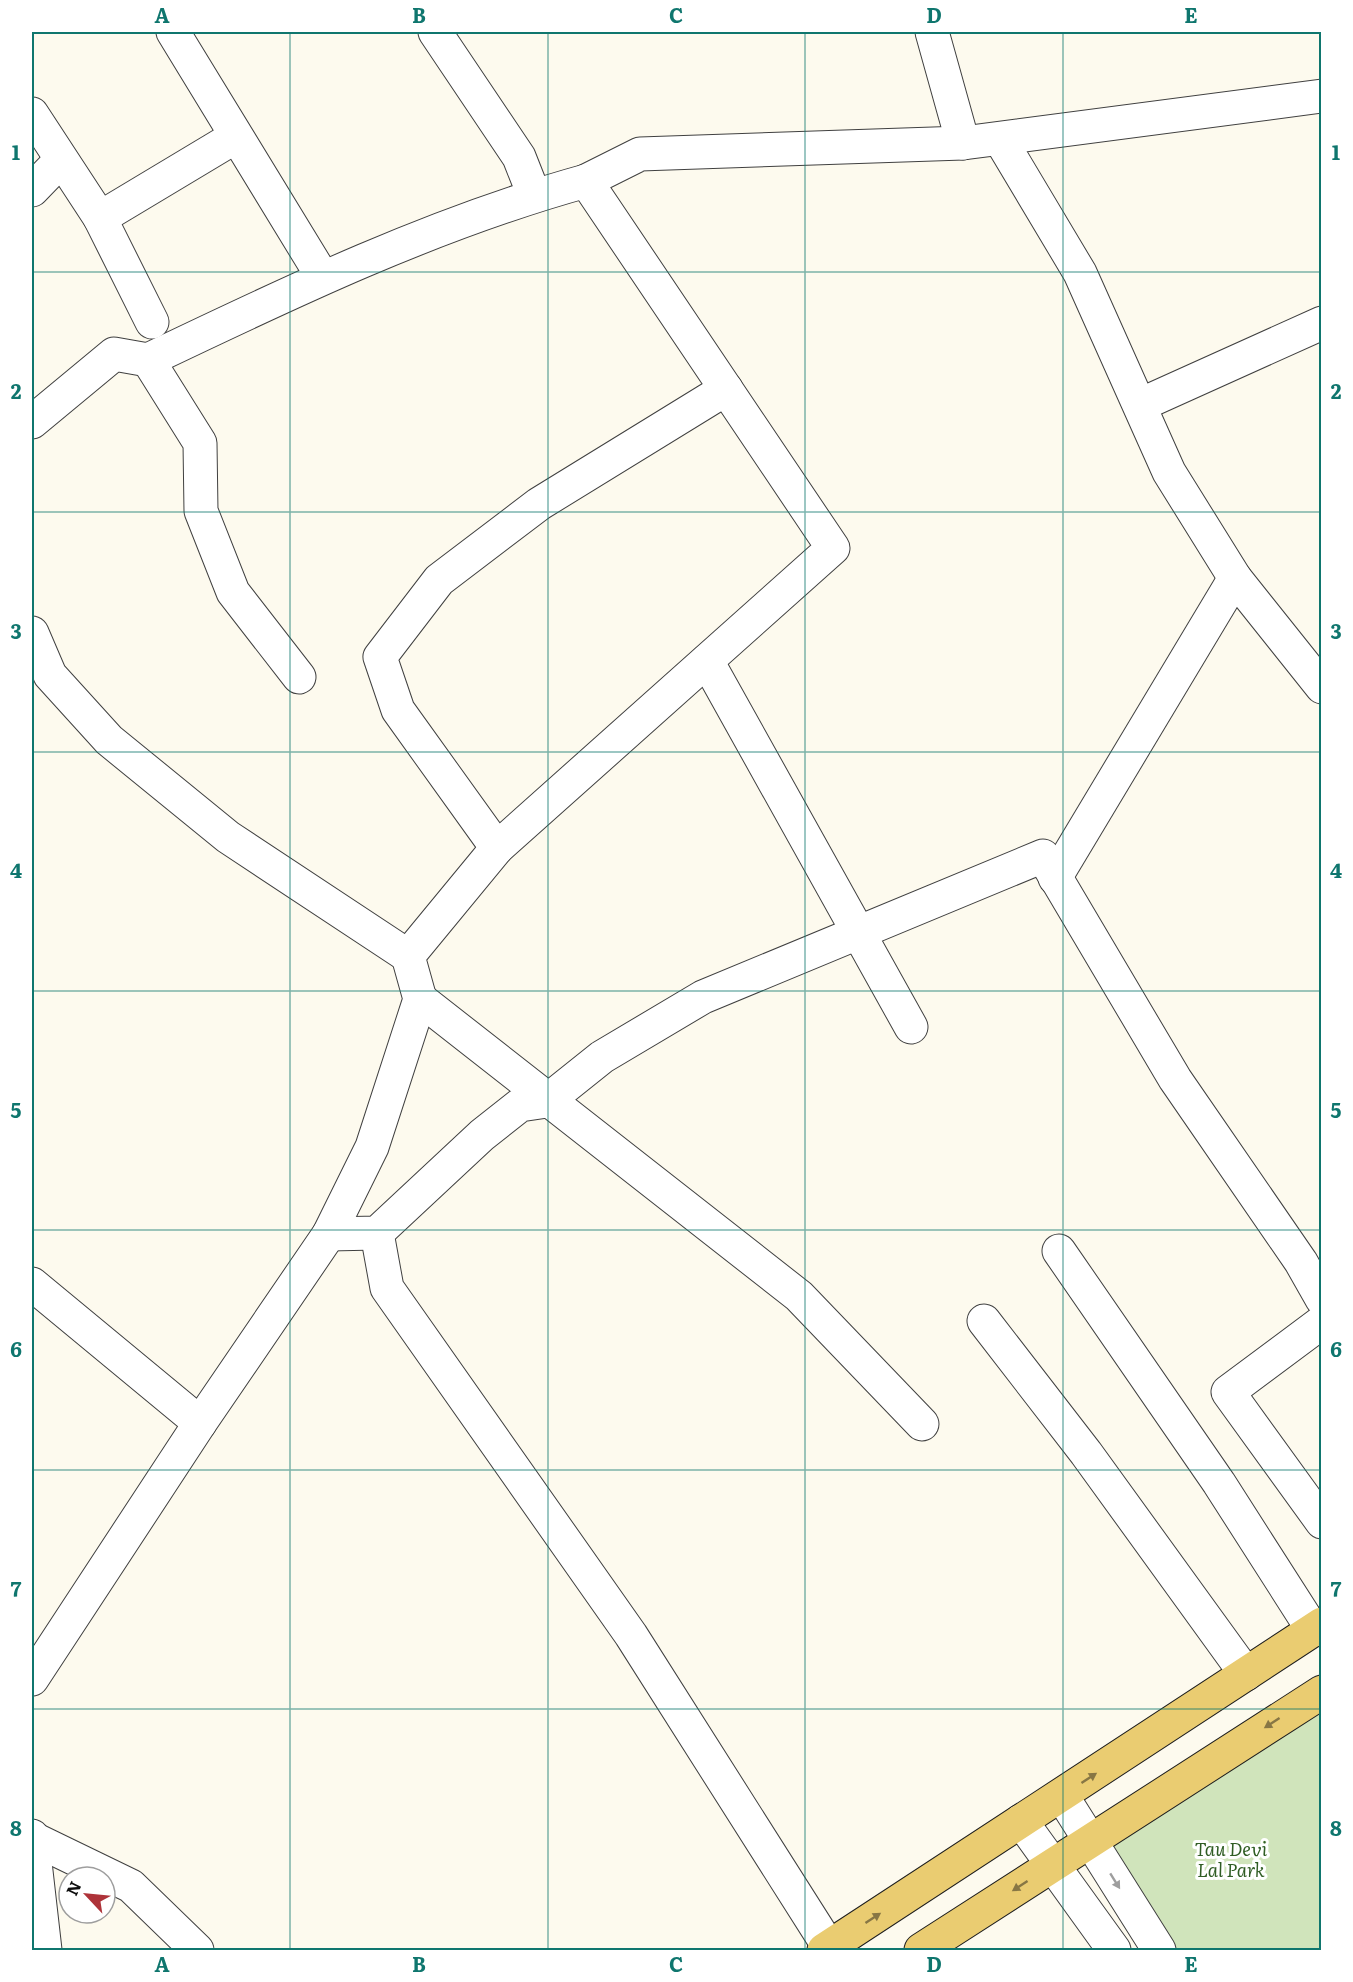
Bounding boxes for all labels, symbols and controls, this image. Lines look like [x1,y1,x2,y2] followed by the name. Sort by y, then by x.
[154,0,170,29] text: A
[412,0,426,29] text: B
[669,0,683,29] text: C
[926,0,942,29] text: D
[1184,0,1198,29] text: E
[12,136,20,166] text: 1
[1332,136,1340,166] text: 1
[11,375,22,405] text: 2
[1331,375,1342,405] text: 2
[10,615,22,645] text: 3
[1330,615,1342,645] text: 3
[10,854,22,884] text: 4
[1330,854,1342,884] text: 4
[11,1094,22,1124] text: 5
[1331,1094,1342,1124] text: 5
[10,1333,22,1363] text: 6
[1330,1333,1342,1363] text: 6
[11,1573,22,1603] text: 7
[1331,1573,1342,1603] text: 7
[1264,1718,1281,1729] one-way arrow
[1081,1772,1098,1783] one-way arrow
[10,1812,22,1842] text: 8
[1330,1812,1342,1842] text: 8
[1195,1835,1268,1883] park label: Tau Devi Lal Park
[57,1865,117,1925] north arrow
[1110,1873,1121,1889] one-way arrow
[59,1877,86,1899] text: N
[1013,1880,1029,1892] one-way arrow
[865,1913,881,1924] one-way arrow
[154,1948,170,1978] text: A
[412,1948,426,1978] text: B
[669,1948,683,1978] text: C
[926,1948,942,1978] text: D
[1184,1948,1198,1978] text: E

